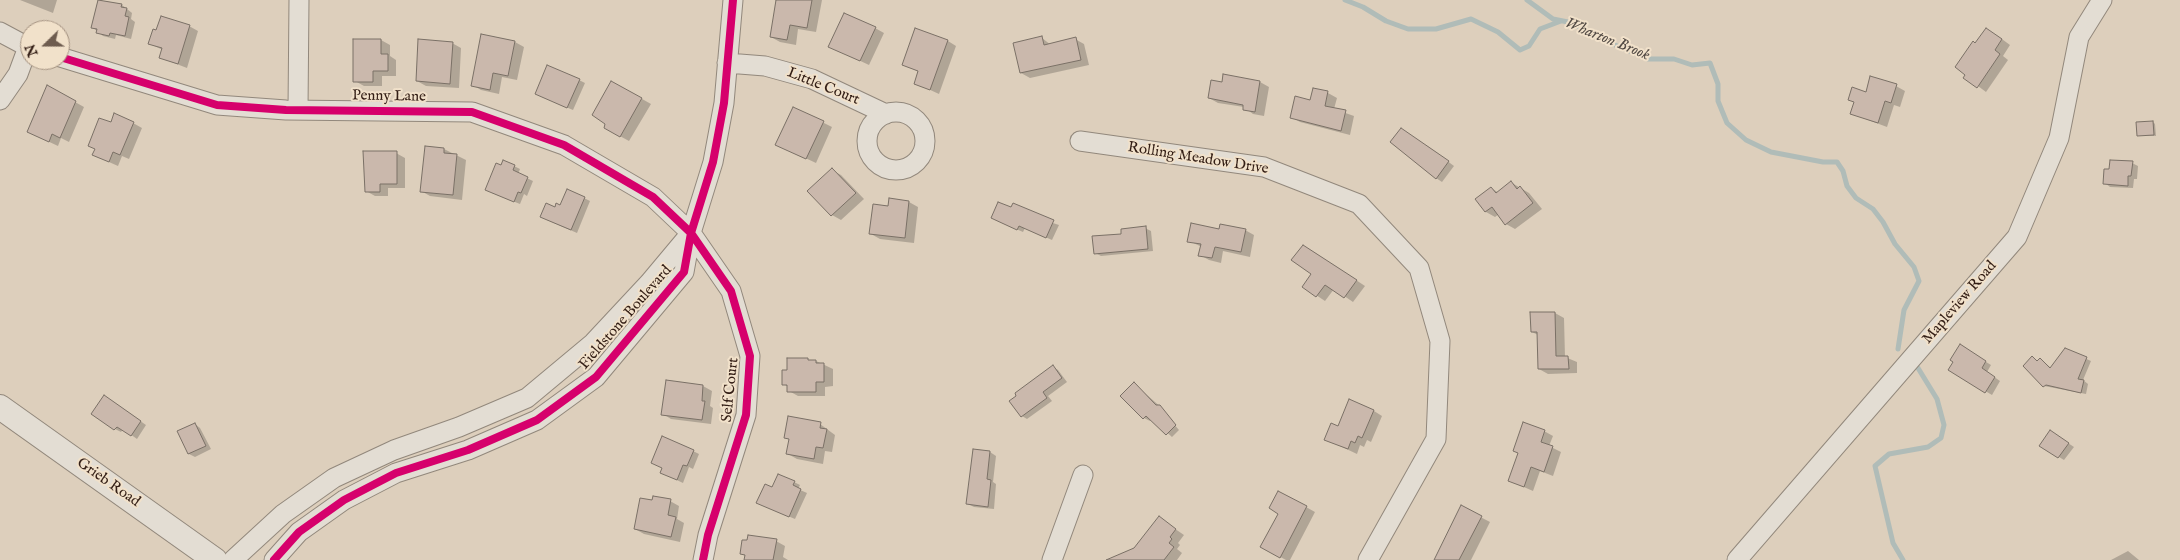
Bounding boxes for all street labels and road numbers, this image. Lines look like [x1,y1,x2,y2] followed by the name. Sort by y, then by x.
[784,64,862,110] street label: Little Court
[352,87,426,107] street label: Penny Lane
[1126,139,1270,179] street label: Rolling Meadow Drive
[1919,258,2001,348] street label: Mapleview Road
[576,262,676,374] street label: Fieldstone Boulevard
[719,357,743,423] street label: Self Court
[73,455,143,511] street label: Grieb Road

